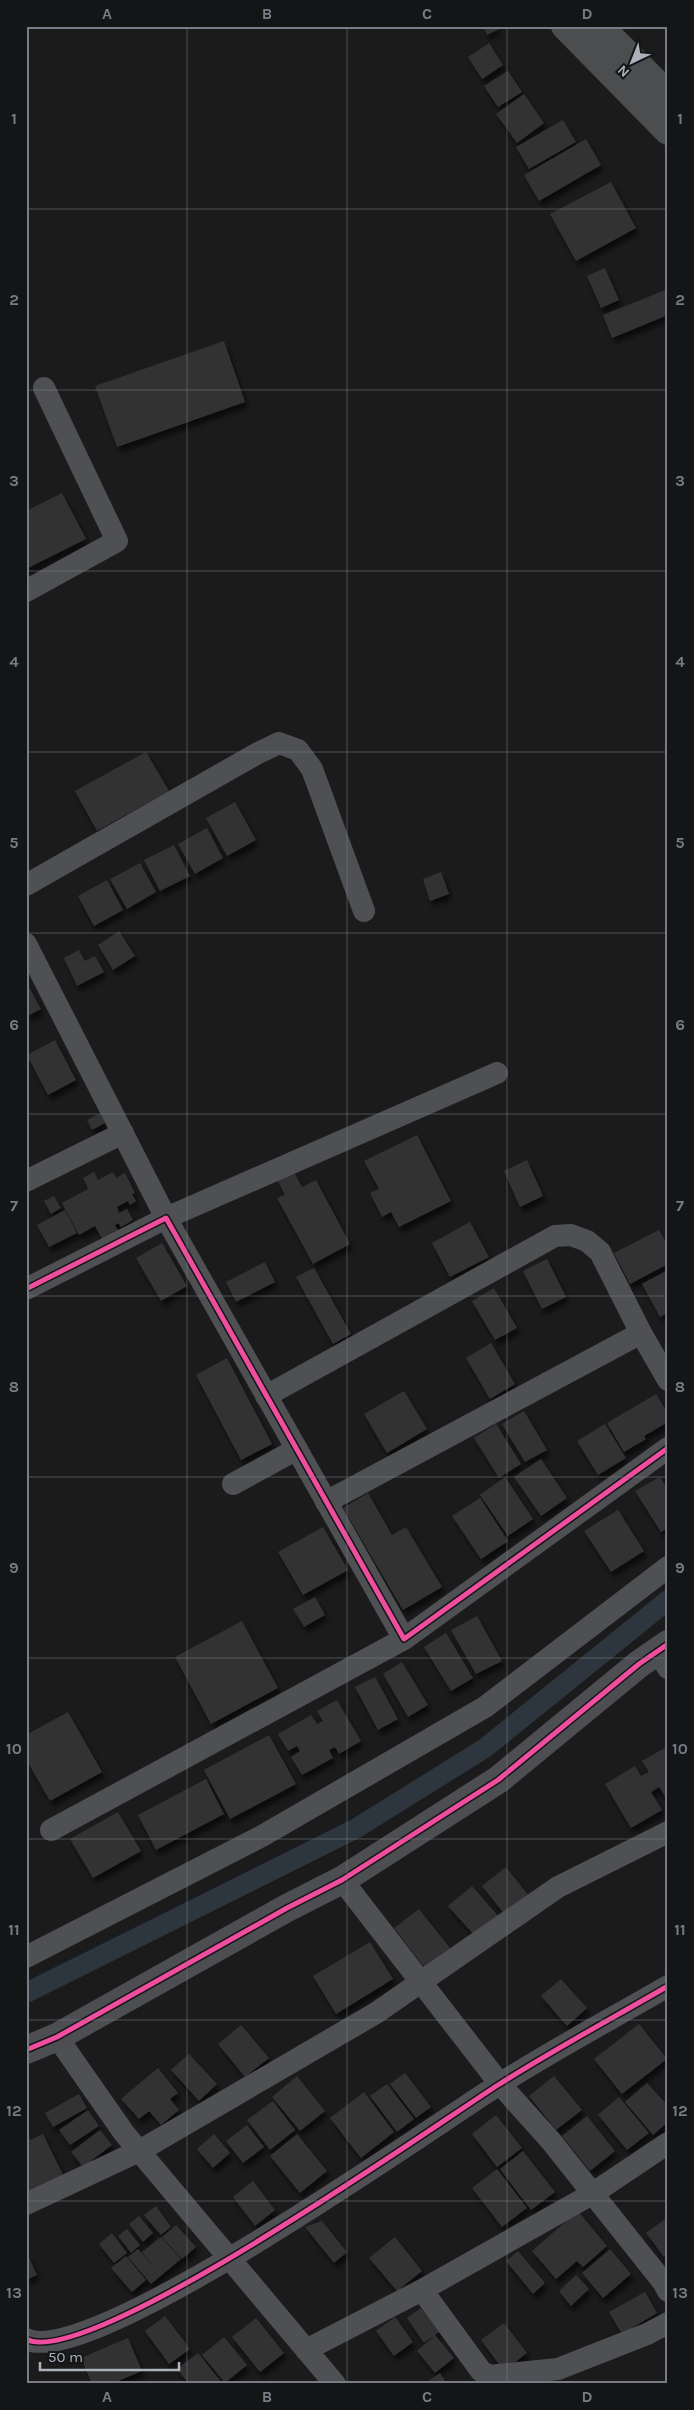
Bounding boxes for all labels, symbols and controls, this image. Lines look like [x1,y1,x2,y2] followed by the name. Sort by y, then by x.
[102,4,112,23] text: A
[262,4,272,23] text: B
[422,4,432,23] text: C
[582,4,593,23] text: D
[606,38,656,88] north arrow
[614,61,633,81] text: N
[11,109,17,128] text: 1
[677,109,683,128] text: 1
[9,290,19,309] text: 2
[675,290,685,309] text: 2
[9,471,19,490] text: 3
[675,471,685,490] text: 3
[9,652,19,671] text: 4
[675,652,685,671] text: 4
[9,833,19,852] text: 5
[675,833,685,852] text: 5
[9,1015,19,1034] text: 6
[675,1015,685,1034] text: 6
[10,1196,18,1215] text: 7
[676,1196,684,1215] text: 7
[9,1377,19,1396] text: 8
[675,1377,685,1396] text: 8
[9,1558,19,1577] text: 9
[675,1558,685,1577] text: 9
[6,1739,22,1758] text: 10
[672,1739,688,1758] text: 10
[8,1920,20,1939] text: 11
[674,1920,686,1939] text: 11
[6,2101,22,2120] text: 12
[672,2101,688,2120] text: 12
[6,2283,22,2302] text: 13
[672,2283,688,2302] text: 13
[40,2340,179,2372] scale bar
[48,2348,83,2366] text: 50 m
[102,2387,112,2406] text: A
[262,2387,272,2406] text: B
[422,2387,432,2406] text: C
[582,2387,593,2406] text: D

